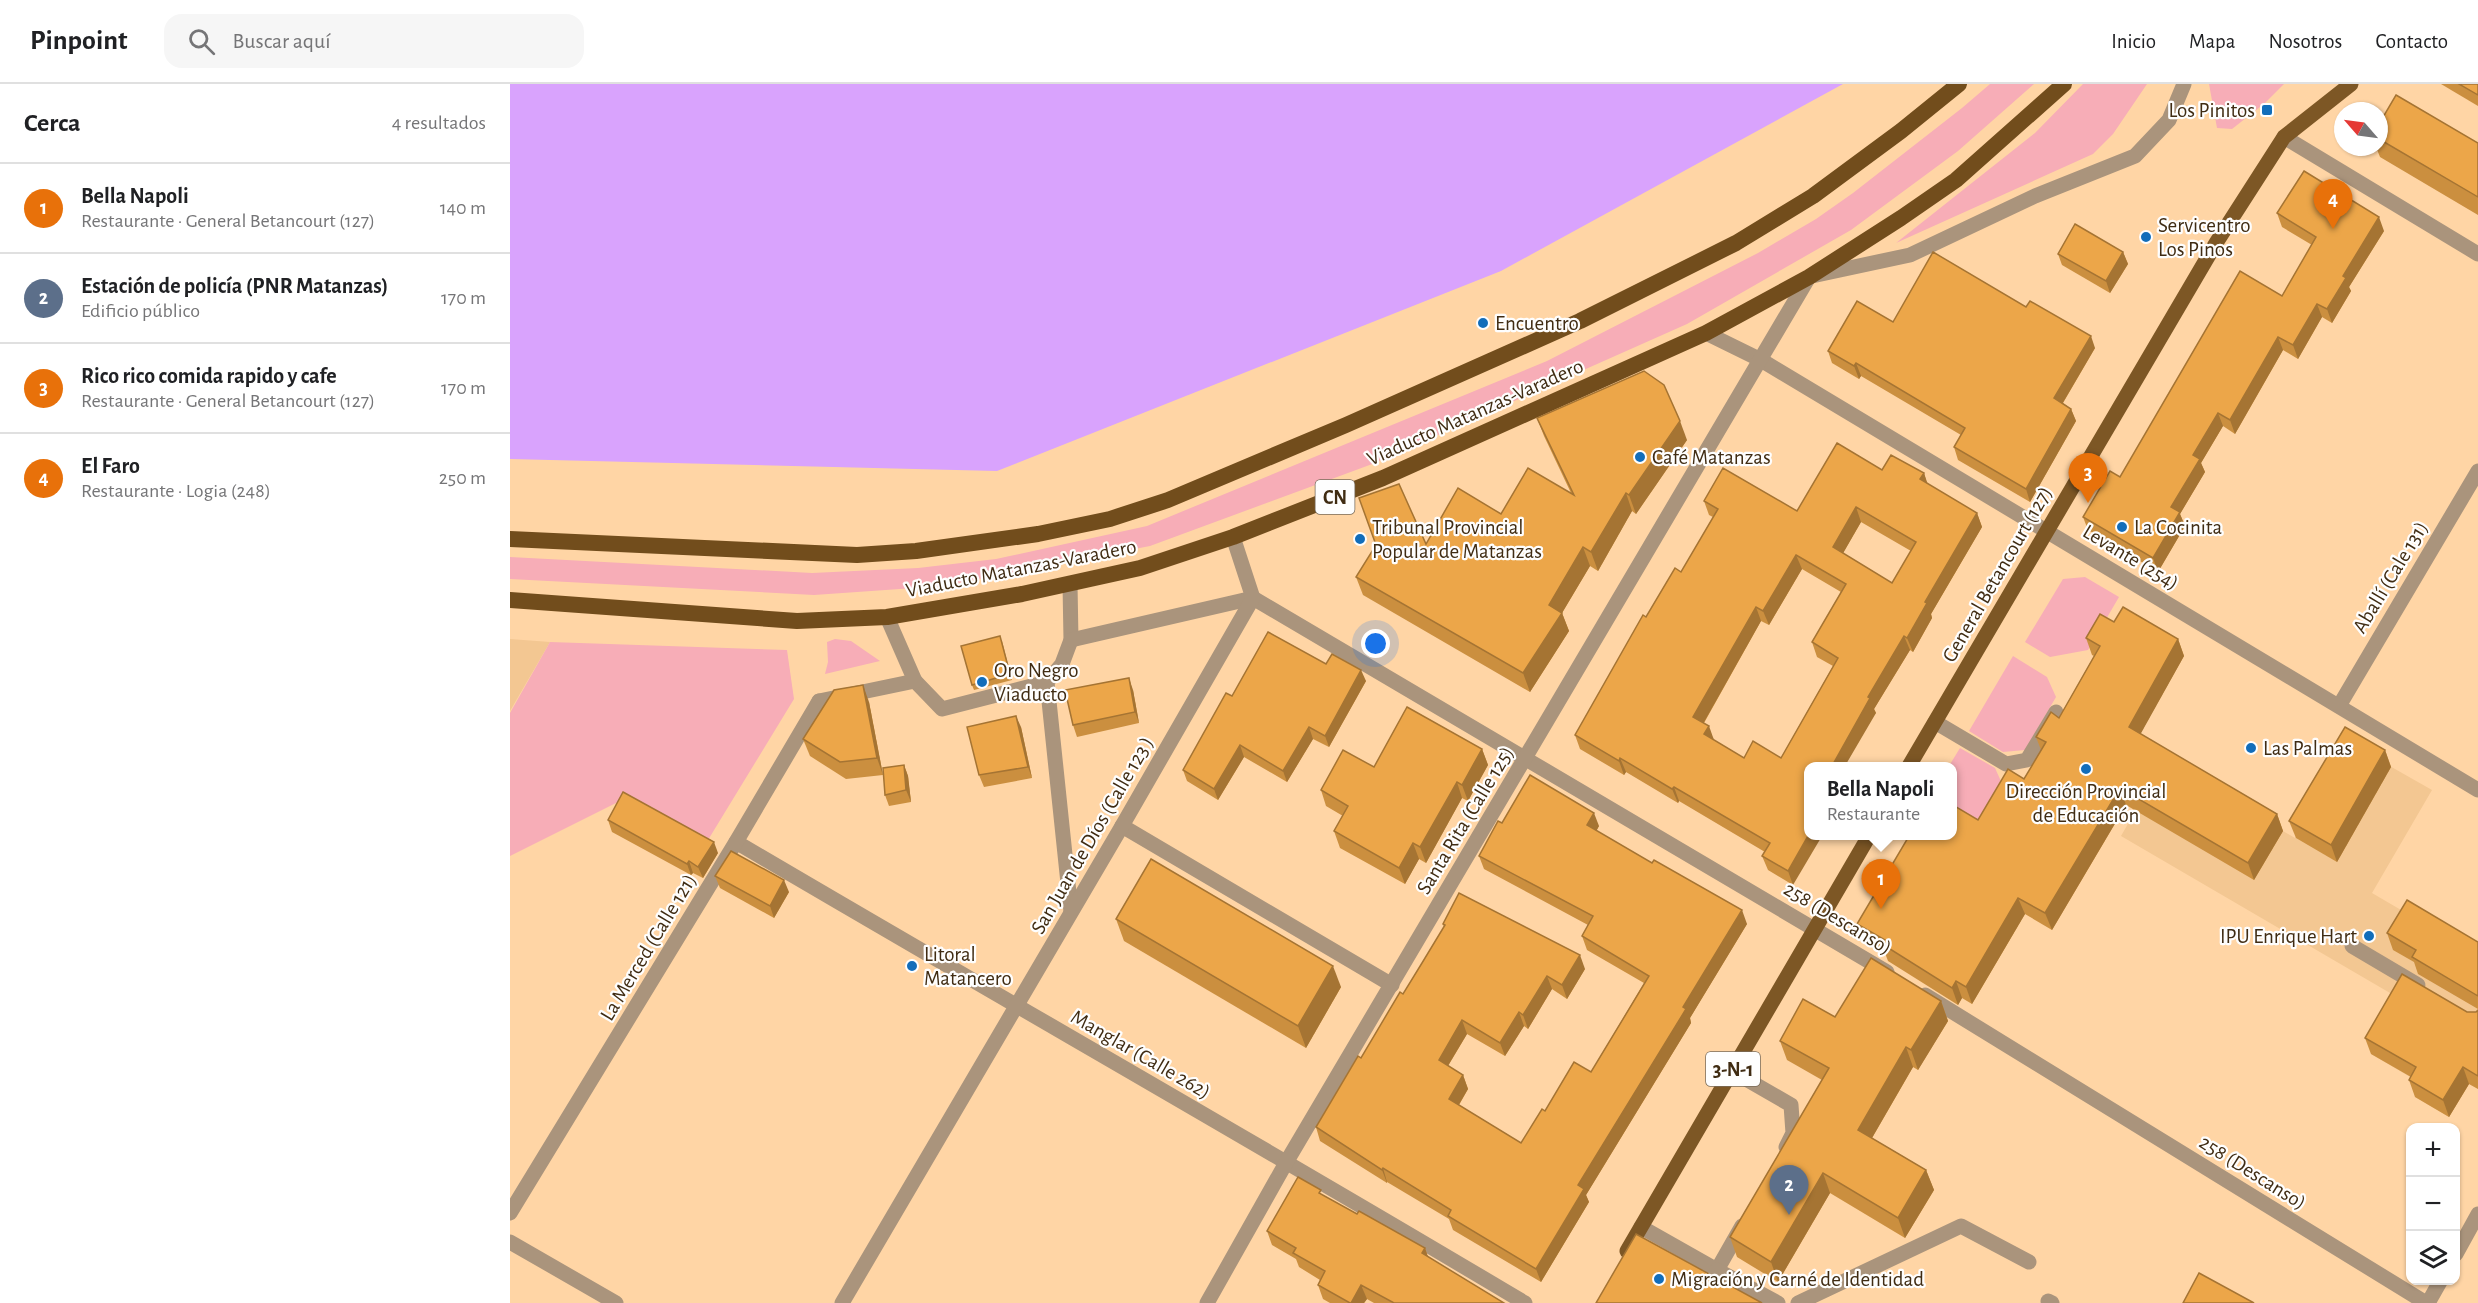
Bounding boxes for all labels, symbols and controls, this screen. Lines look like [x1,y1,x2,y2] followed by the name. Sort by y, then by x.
[164,14,584,68] search box
[185,25,218,58] icon: search
[30,27,128,55] text: Pinpoint
[233,30,331,52] text: Buscar aquí
[2111,31,2156,52] text: Inicio
[2189,31,2236,52] text: Mapa
[2269,31,2342,52] text: Nosotros
[2375,31,2448,52] text: Contacto
[2169,100,2255,121] place label: Los Pinitos
[2334,102,2388,156] north arrow
[2260,103,2274,117] marker: Los Pinitos
[24,110,81,136] text: Cerca
[392,113,486,133] text: 4 resultados
[2314,180,2352,229] pin: 4
[81,185,189,207] text: Bella Napoli
[40,198,47,218] text: 1
[440,198,486,218] text: 140 m
[81,211,375,231] text: Restaurante · General Betancourt (127)
[2158,215,2251,260] place label: Servicentro Los Pinos
[2139,230,2153,244] marker: Servicentro Los Pinos
[81,275,388,297] text: Estación de policía (PNR Matanzas)
[39,288,48,308] text: 2
[441,288,486,308] text: 170 m
[81,301,200,321] text: Edificio público
[1495,313,1579,334] place label: Encuentro
[1476,316,1490,330] marker: Encuentro
[1364,355,1587,470] street label: Viaducto Matanzas-Varadero
[81,365,337,387] text: Rico rico comida rapido y cafe
[39,378,48,398] text: 3
[441,378,486,398] text: 170 m
[81,391,375,411] text: Restaurante · General Betancourt (127)
[1652,447,1771,468] place label: Café Matanzas
[1633,450,1647,464] marker: Café Matanzas
[2068,454,2108,503] pin: 3
[81,455,140,477] text: El Faro
[38,468,49,488] text: 4
[439,468,486,488] text: 250 m
[1316,480,1354,514] road number: CN
[81,481,271,501] text: Restaurante · Logia (248)
[1939,483,2056,666] street label: General Betancourt (127)
[1372,517,1542,562] place label: Tribunal Provincial Popular de Matanzas
[2134,517,2222,538] place label: La Cocinita
[2349,518,2432,637] street label: Aballí (Cale 131)
[2115,520,2129,534] marker: La Cocinita
[2079,521,2182,594] street label: Levante (254)
[1353,532,1367,546] marker: Tribunal Provincial Popular de Matanzas
[904,536,1138,601] street label: Viaducto Matanzas-Varadero
[1361,629,1390,658] your location
[994,660,1079,705] place label: Oro Negro Viaducto
[975,675,989,689] marker: Oro Negro Viaducto
[1027,733,1157,937] street label: San Juan de Díos (Calle 123 )
[2263,738,2352,759] place label: Las Palmas
[2244,741,2258,755] marker: Las Palmas
[1413,743,1518,898] street label: Santa Rita (Calle 125)
[1804,762,1957,840] popup
[2079,762,2093,776] marker: Dirección Provincial de Educación
[1827,778,1934,800] text: Bella Napoli
[2005,781,2167,826] place label: Dirección Provincial de Educación
[1827,804,1920,824] text: Restaurante
[1862,860,1900,909] pin: 1
[596,870,700,1024] street label: La Merced (Calle 121)
[1780,878,1895,959] street label: 258 (Descanso)
[2220,926,2357,947] place label: IPU Enrique Hart
[2362,929,2376,943] marker: IPU Enrique Hart
[924,944,1012,989] place label: Litoral Matancero
[905,959,919,973] marker: Litoral Matancero
[1067,1006,1214,1103] street label: Manglar (Calle 262)
[1706,1052,1760,1086] road number: 3-N-1
[2406,1123,2460,1285] map controls
[2406,1123,2460,1177] button: +
[2196,1131,2310,1214] street label: 258 (Descanso)
[1770,1166,1808,1215] pin: 2
[2406,1177,2460,1231] button: −
[2406,1231,2460,1285] button: layers
[1671,1269,1924,1290] place label: Migración y Carné de Identidad
[1652,1272,1666,1286] marker: Migración y Carné de Identidad

